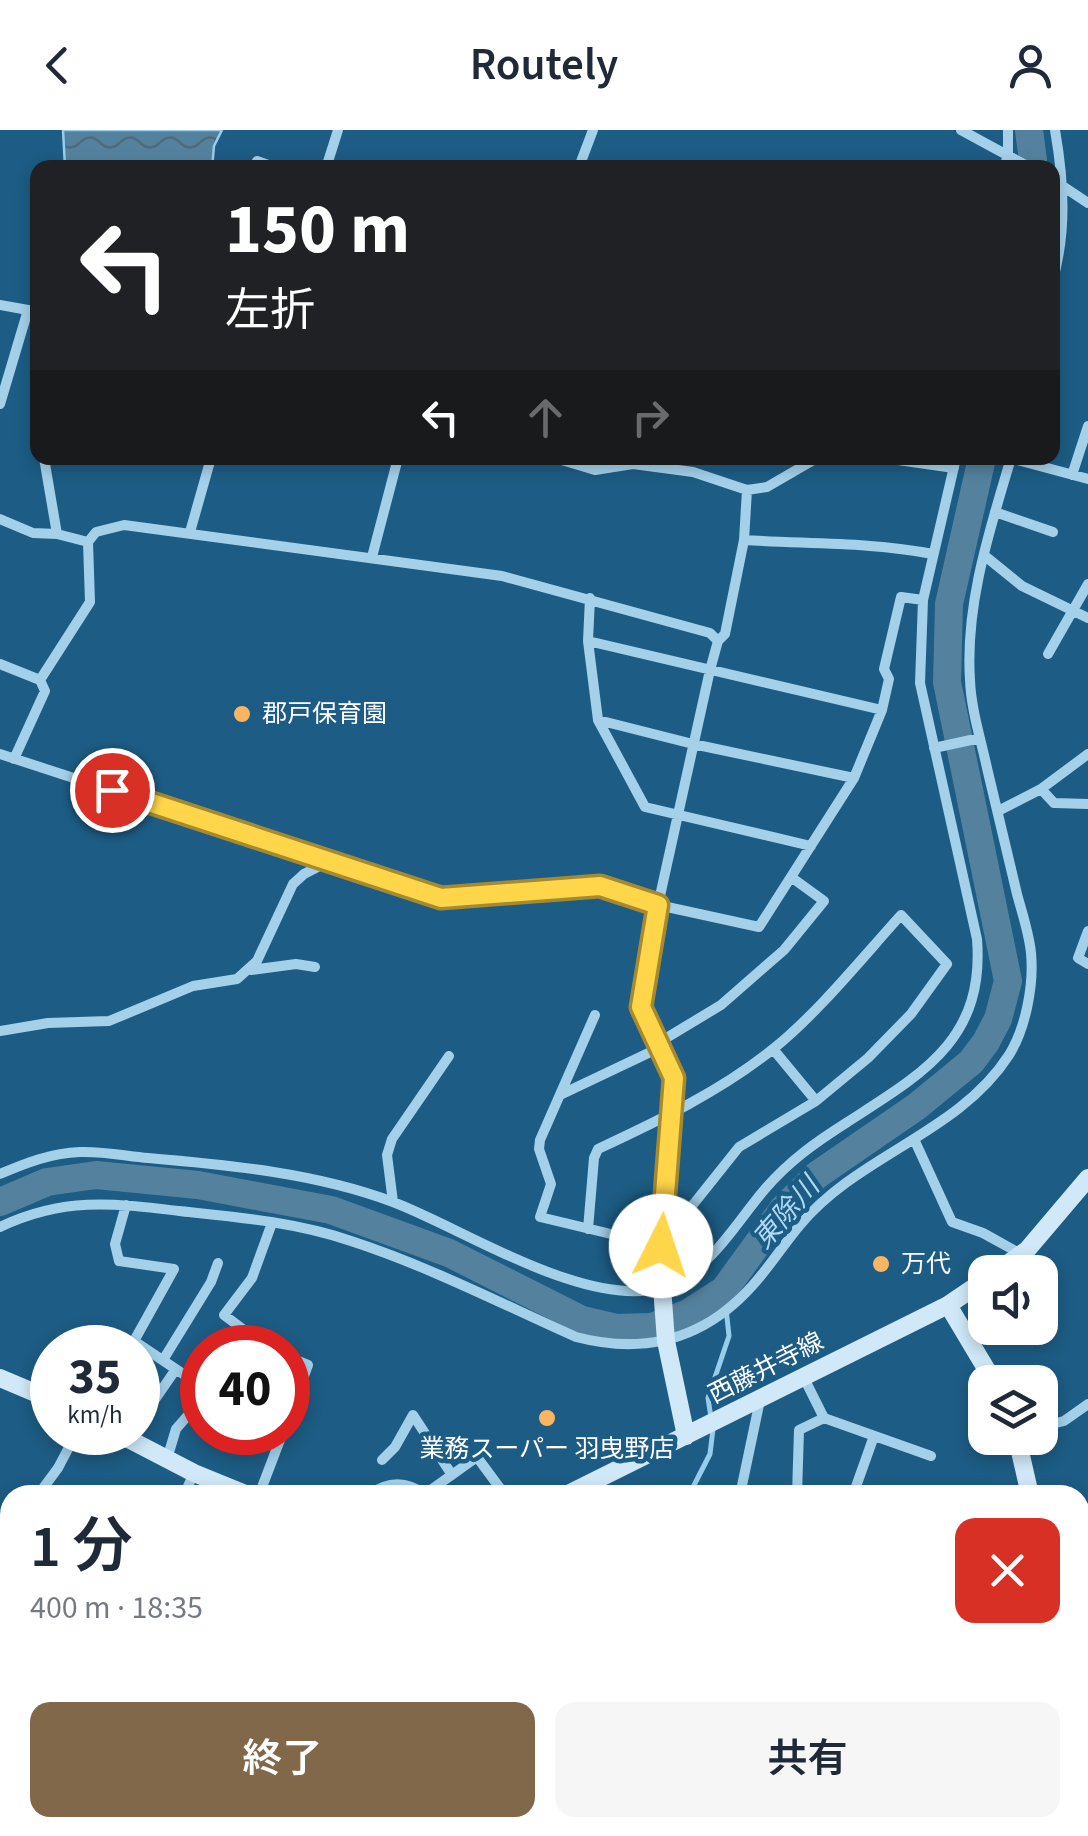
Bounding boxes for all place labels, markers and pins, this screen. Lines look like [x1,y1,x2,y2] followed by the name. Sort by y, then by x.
[262,696,387,732] place label: 郡戸保育園
[231,703,253,725] marker: 郡戸保育園
[70,748,155,833] pin
[901,1246,951,1282] place label: 万代
[870,1253,892,1275] marker: 万代
[536,1407,558,1429] marker: 業務スーパー 羽曳野店
[420,1431,674,1467] place label: 業務スーパー 羽曳野店

